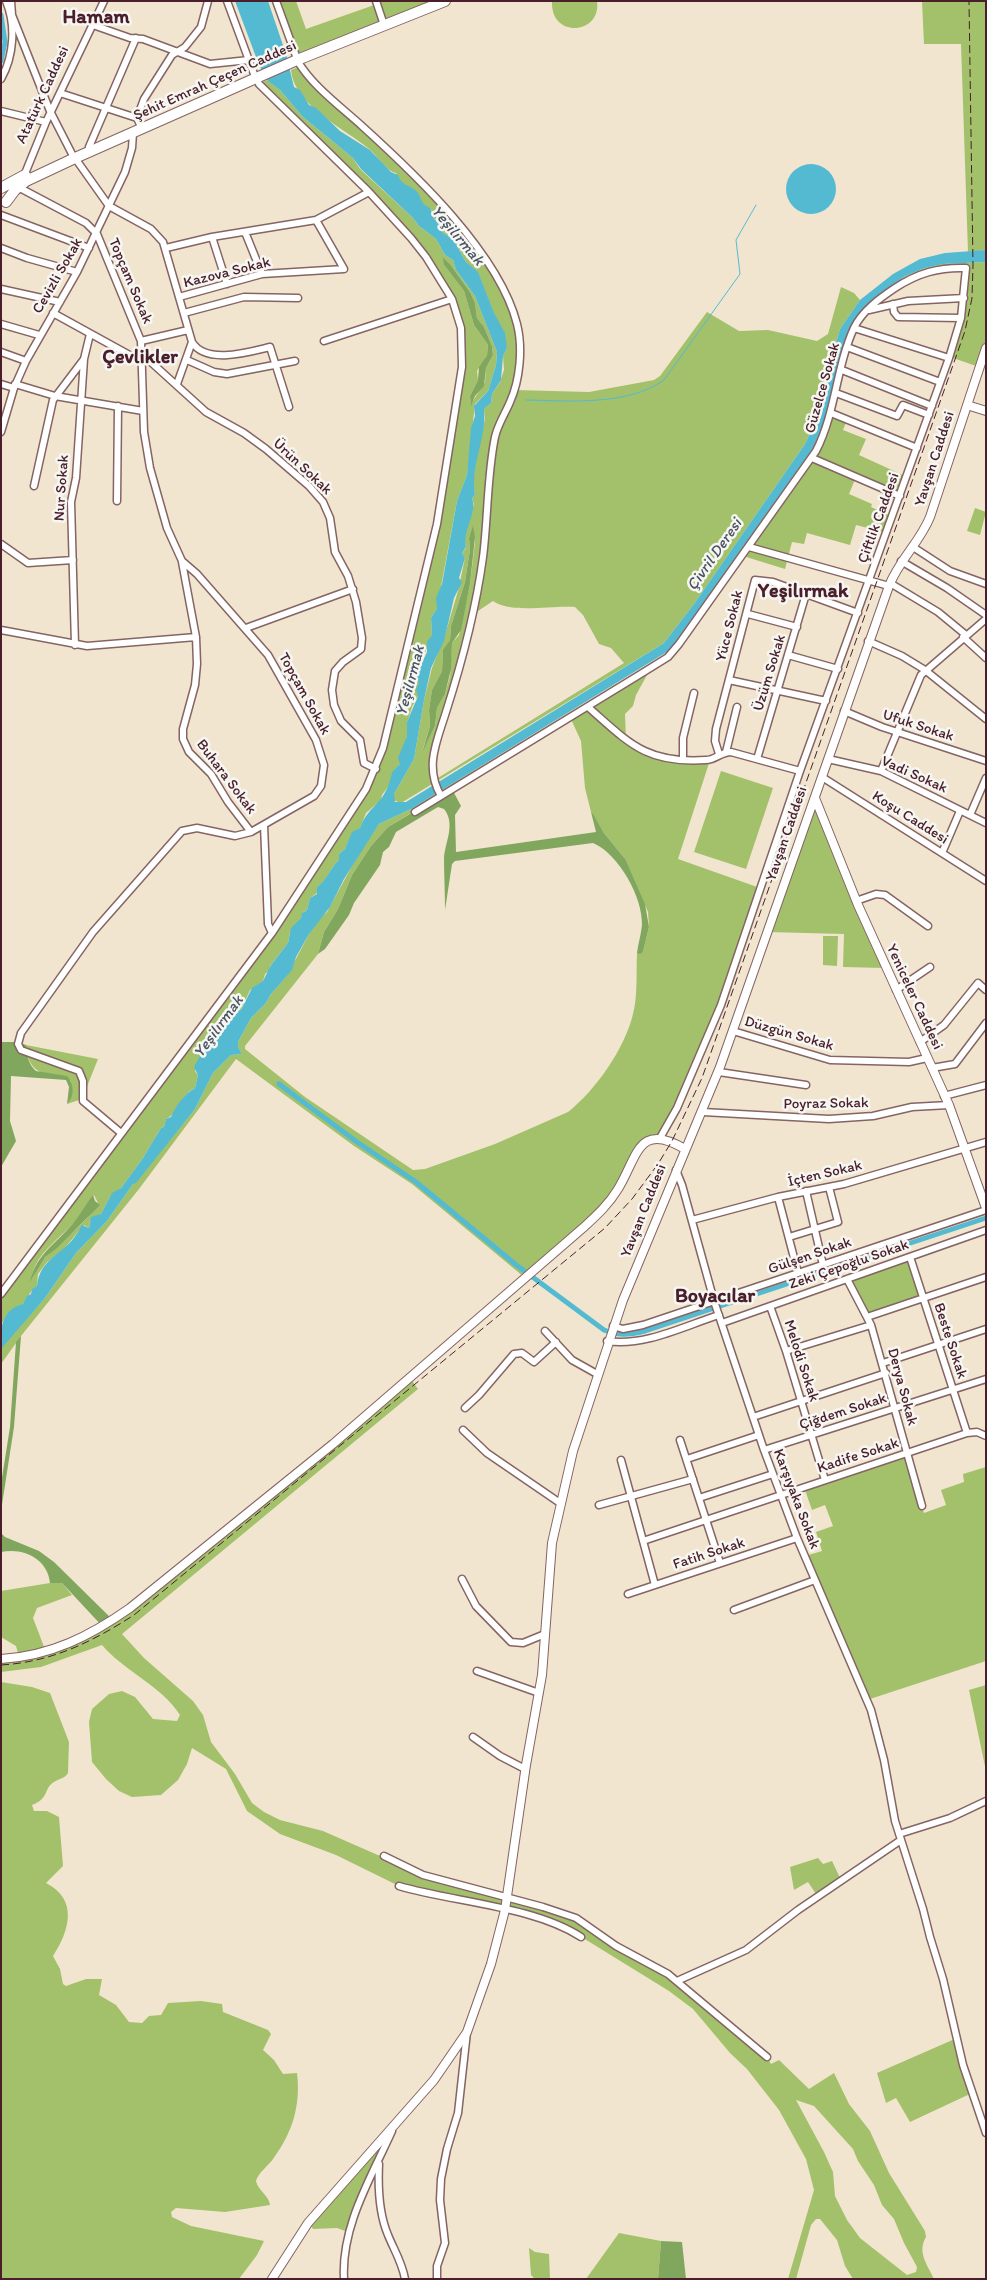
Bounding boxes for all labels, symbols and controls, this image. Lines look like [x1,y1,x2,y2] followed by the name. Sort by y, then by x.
[62,6,130,30] district label: Hamam
[131,37,299,125] street label: Şehit Emrah Çeçen Caddesi
[13,43,73,147] street label: Atatürk Caddesi
[426,202,488,270] water label: Yeşilırmak
[29,235,87,317] street label: Cevizli Sokak
[104,235,156,327] street label: Topçam Sokak
[182,254,272,292] street label: Kazova Sokak
[801,341,845,435] street label: Güzelce Sokak
[102,346,178,370] district label: Çevlikler
[911,409,959,509] street label: Yavşan Caddesi
[269,435,335,499] street label: Ürün Sokak
[51,454,73,522] street label: Nur Sokak
[854,470,904,566] street label: Çiftlik Caddesi
[683,515,747,595] water label: Çivril Deresi
[758,580,848,604] district label: Yeşilırmak
[712,589,748,663] street label: Yüce Sokak
[750,632,790,714] street label: Üzüm Sokak
[392,644,430,718] water label: Yeşilırmak
[274,650,334,738] street label: Topçam Sokak
[880,706,956,746] street label: Ufuk Sokak
[192,736,260,818] street label: Buhara Sokak
[878,752,950,798] street label: Vadi Sokak
[762,784,812,884] street label: Yavşan Caddesi
[868,787,952,849] street label: Koşu Caddesi
[882,941,946,1053] street label: Yeniceler Caddesi
[190,992,248,1062] water label: Yeşilırmak
[742,1013,836,1055] street label: Düzgün Sokak
[783,1094,869,1114] street label: Poyraz Sokak
[786,1157,864,1191] street label: İçten Sokak
[617,1162,671,1260] street label: Yavşan Caddesi
[766,1233,854,1279] street label: Gülşen Sokak
[787,1236,911,1294] street label: Zeki Çepoğlu Sokak
[675,1285,755,1309] district label: Boyacılar
[929,1301,971,1381] street label: Beste Sokak
[779,1318,823,1404] street label: Melodi Sokak
[883,1346,921,1428] street label: Derya Sokak
[797,1389,889,1435] street label: Çiğdem Sokak
[815,1434,901,1478] street label: Kadife Sokak
[769,1446,823,1552] street label: Karşıyaka Sokak
[671,1534,747,1574] street label: Fatih Sokak

